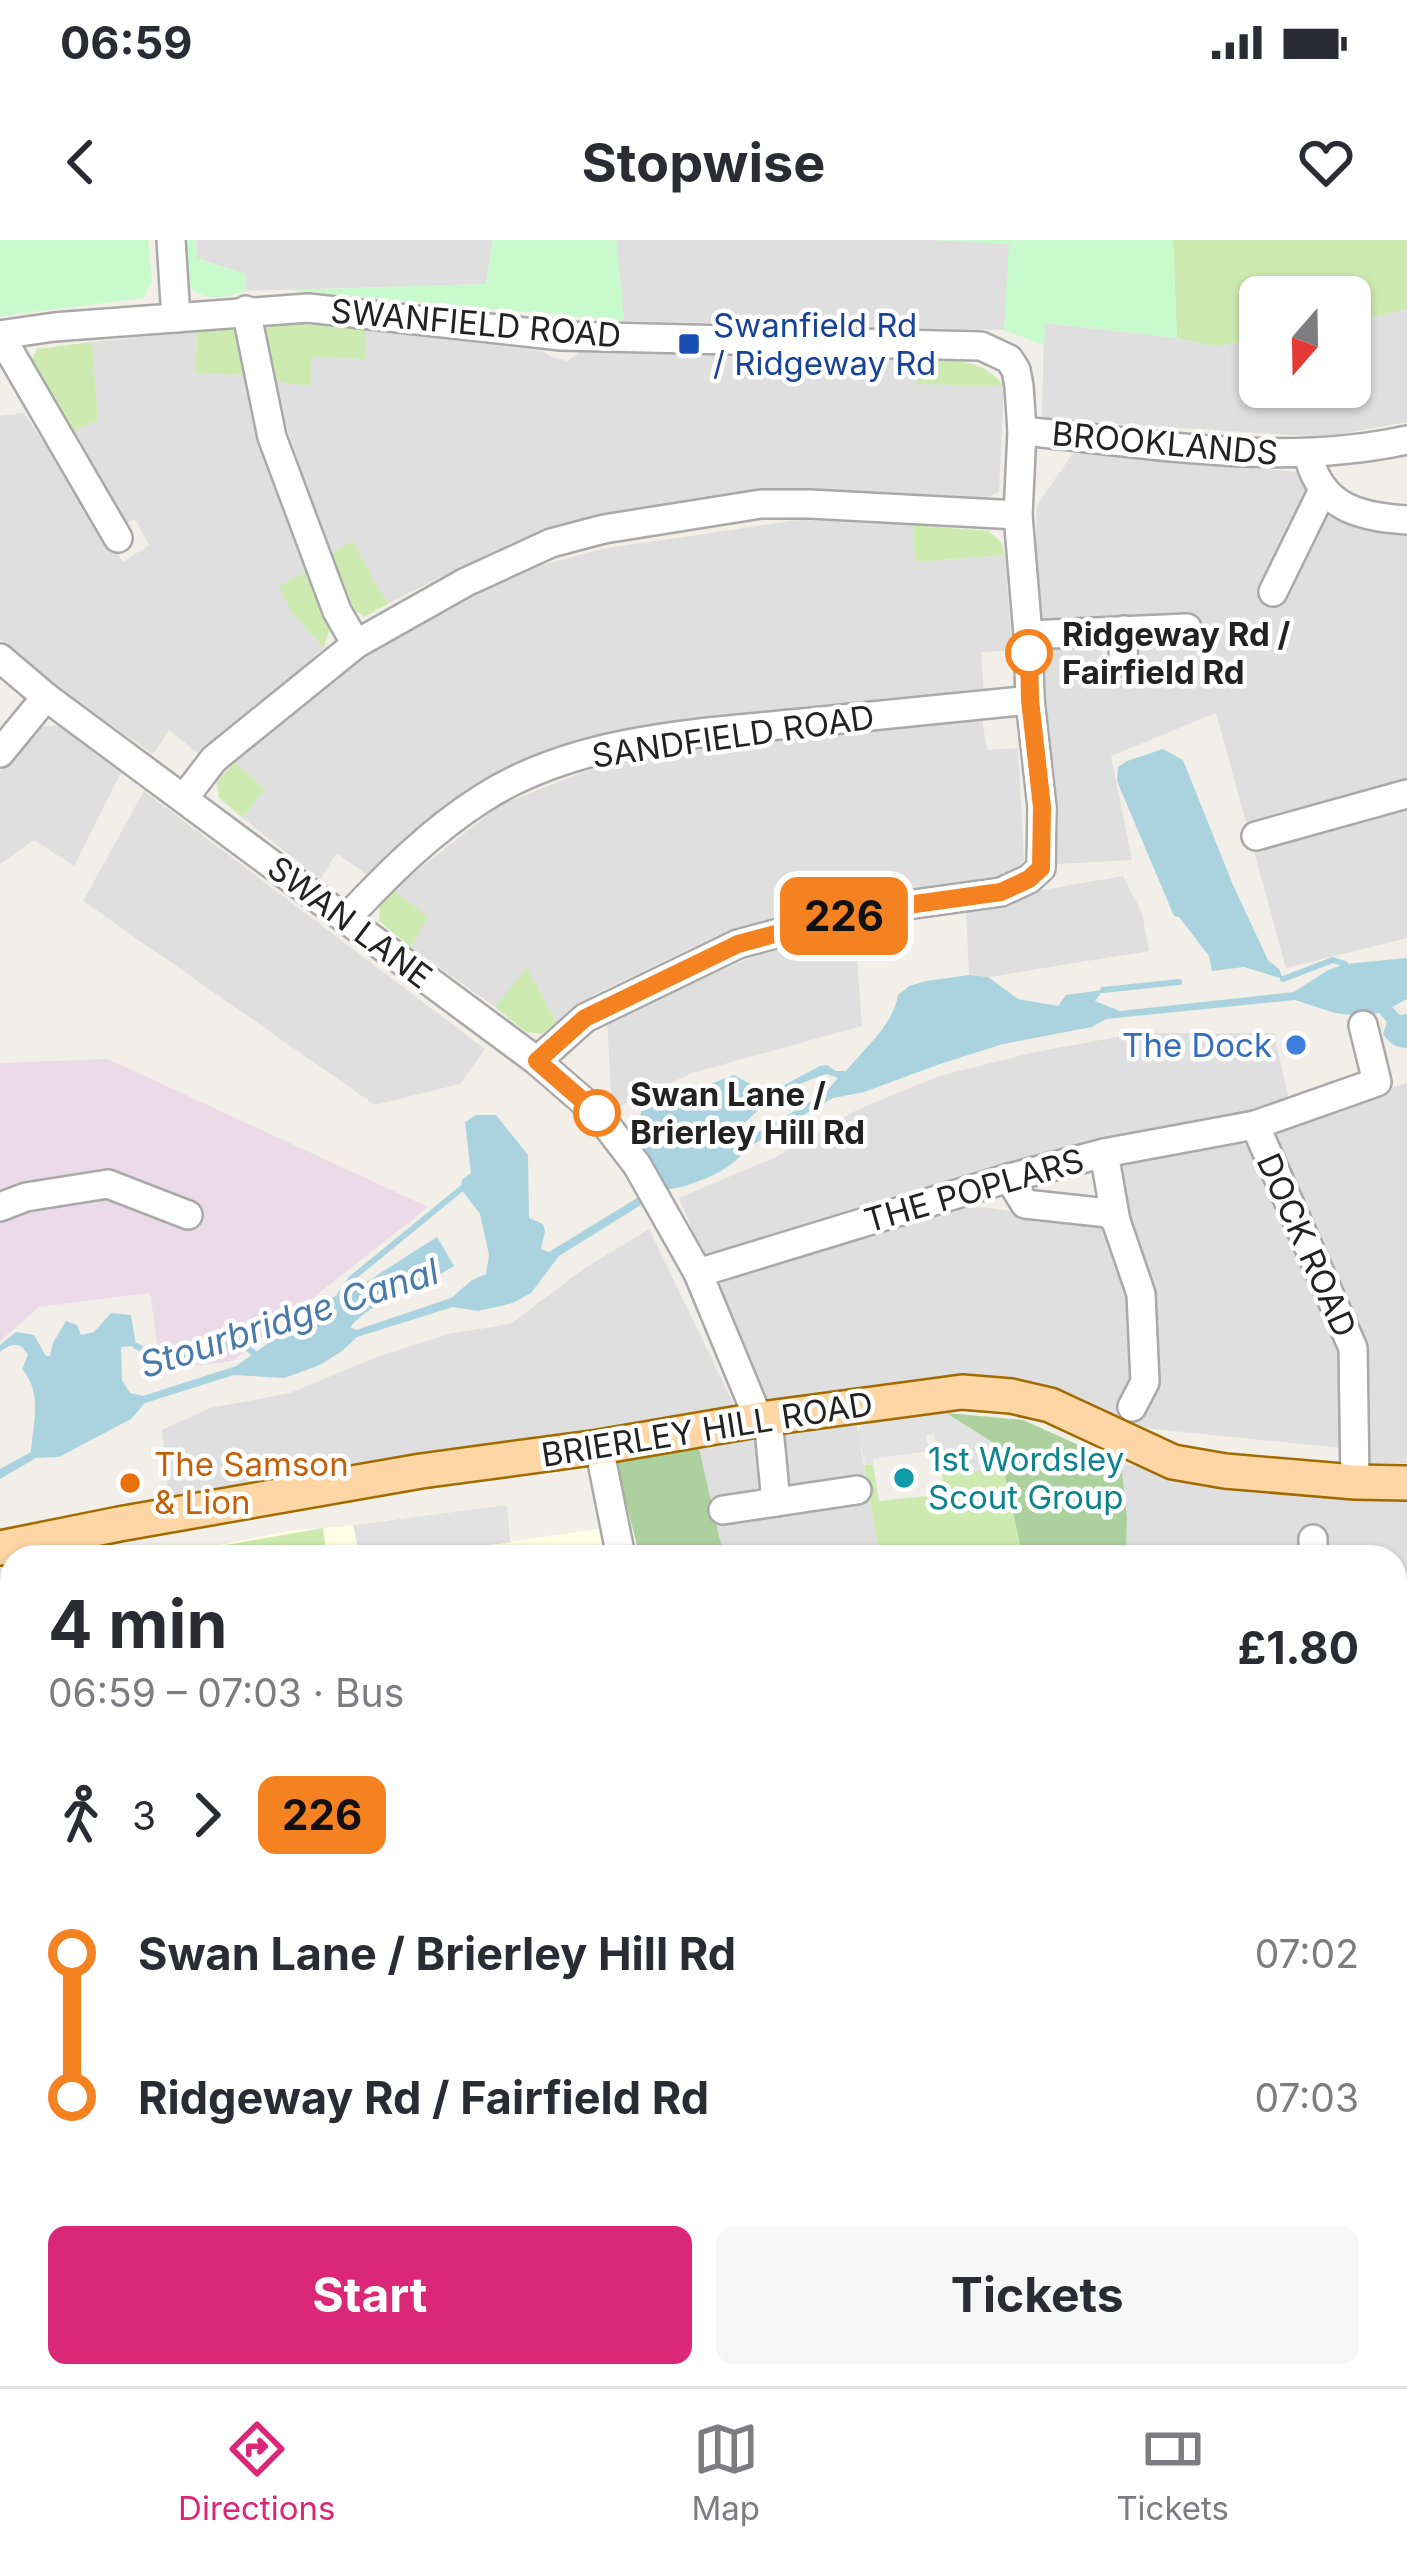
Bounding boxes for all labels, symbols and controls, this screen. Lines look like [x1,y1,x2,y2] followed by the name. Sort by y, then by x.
[60,15,193,70] text: 06:59
[48,129,114,195] icon: back
[1293,129,1359,195] icon: heart
[582,130,825,195] text: Stopwise
[1239,276,1371,408] north arrow
[1239,276,1371,408] map controls
[329,290,623,356] street label: SWANFIELD ROAD
[713,305,936,383] place label: Swanfield Rd / Ridgeway Rd
[676,331,702,357] marker: Swanfield Rd / Ridgeway Rd
[1050,413,1280,473] street label: BROOKLANDS
[1062,614,1291,692] place label: Ridgeway Rd / Fairfield Rd
[1007,631,1051,675] marker: Ridgeway Rd / Fairfield Rd
[589,696,877,776] street label: SANDFIELD ROAD
[260,847,440,997] street label: SWAN LANE
[775,877,913,955] line badge: 226
[804,890,884,941] text: 226
[1122,1025,1272,1065] place label: The Dock
[1283,1032,1309,1058] marker: The Dock
[630,1074,865,1152] place label: Swan Lane / Brierley Hill Rd
[575,1091,619,1135] marker: Swan Lane / Brierley Hill Rd
[860,1140,1088,1240] street label: THE POPLARS
[1249,1147,1365,1343] street label: DOCK ROAD
[134,1249,444,1387] water label: Stourbridge Canal
[539,1383,875,1475] street label: BRIERLEY HILL ROAD
[928,1439,1124,1517] place label: 1st Wordsley Scout Group
[154,1444,349,1522] place label: The Samson & Lion
[891,1465,917,1491] marker: 1st Wordsley Scout Group
[117,1470,143,1496] marker: The Samson & Lion
[48,1584,227,1664] text: 4 min
[1237,1620,1359,1675] text: £1.80
[48,1669,404,1716] text: 06:59 – 07:03 · Bus
[48,1782,114,1848] icon: walk
[174,1782,240,1848] icon: forward
[282,1789,362,1840] text: 226
[132,1792,156,1839] text: 3
[138,1926,736,1981] text: Swan Lane / Brierley Hill Rd
[1255,1930,1359,1977] text: 07:02
[138,2070,709,2125] text: Ridgeway Rd / Fairfield Rd
[1254,2074,1359,2121] text: 07:03
[48,2226,692,2364] button: Start
[716,2226,1359,2364] button: Tickets
[178,2416,335,2528] tab: Directions
[692,2416,760,2528] tab: Map
[1116,2416,1229,2528] tab: Tickets

